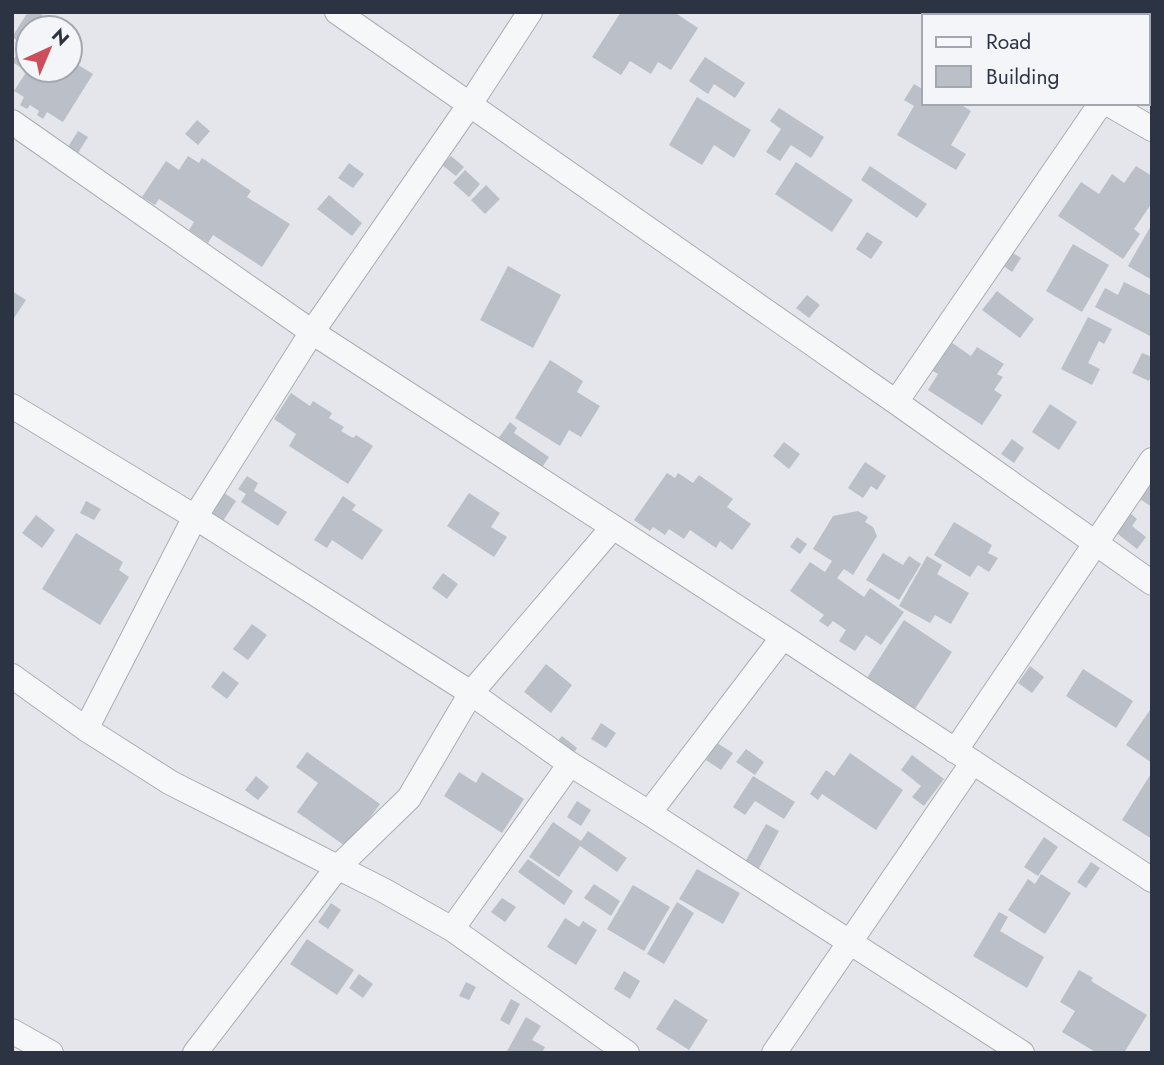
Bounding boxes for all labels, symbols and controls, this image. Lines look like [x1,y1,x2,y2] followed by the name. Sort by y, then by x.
[14,14,84,84] north arrow
[922,14,1150,105] legend
[46,22,75,52] text: N
[986,27,1031,57] text: Road
[986,62,1059,92] text: Building

